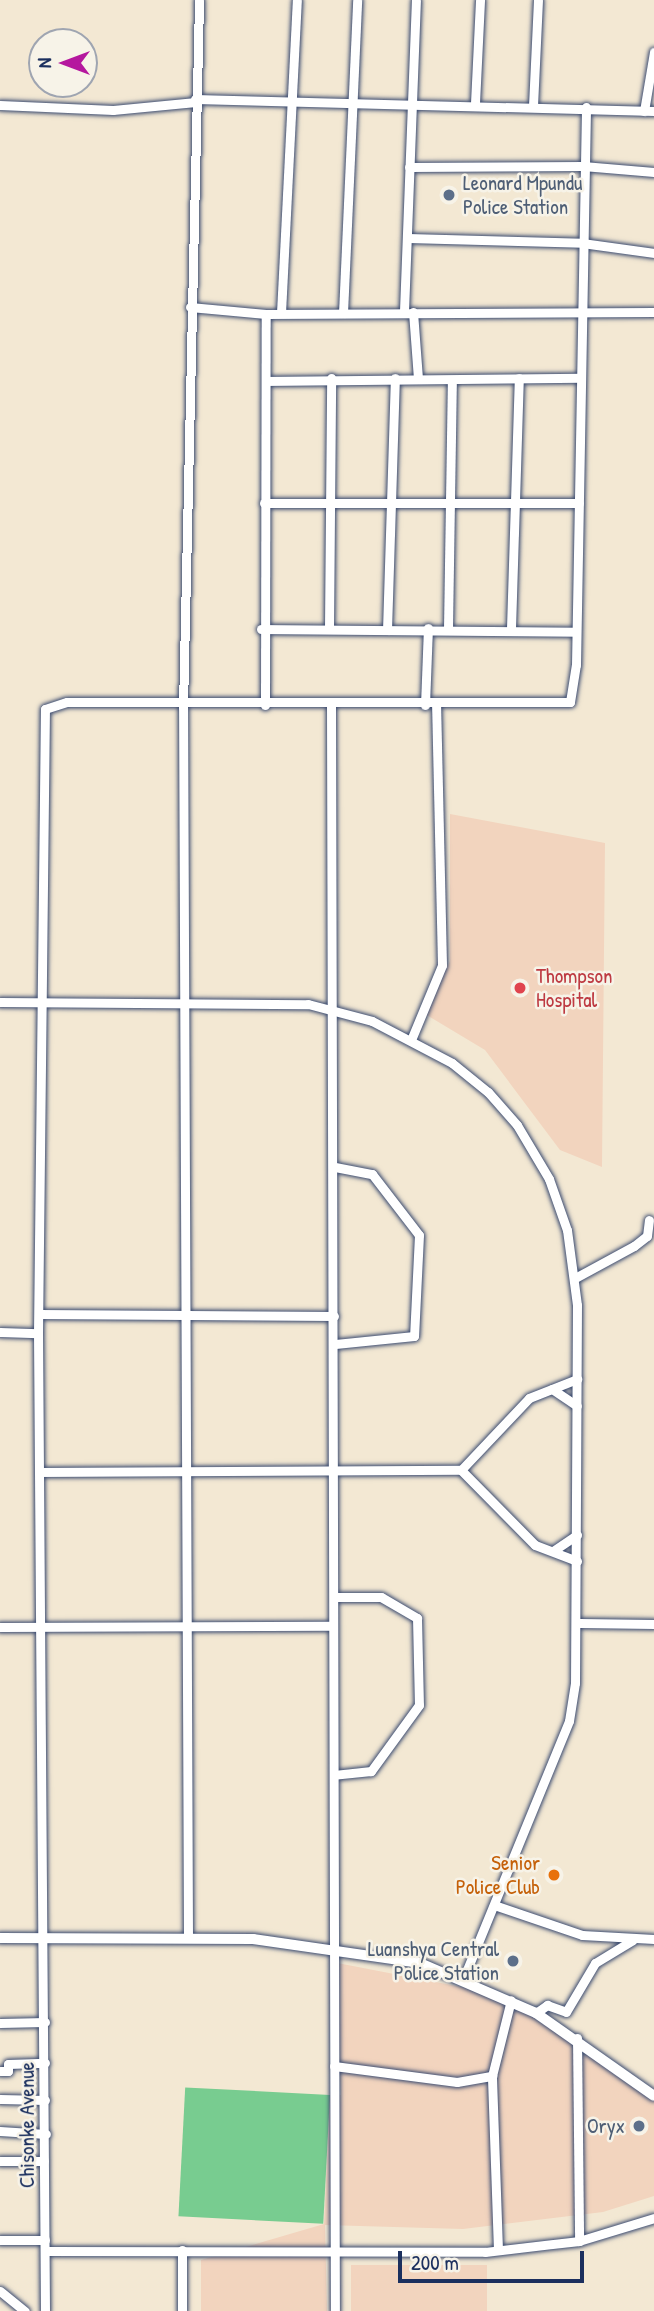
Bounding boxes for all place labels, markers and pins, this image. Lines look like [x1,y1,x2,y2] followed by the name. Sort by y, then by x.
[463,170,582,220] place label: Leonard Mpundu Police Station
[441,187,457,203] marker: Leonard Mpundu Police Station
[536,963,612,1013] place label: Thompson Hospital
[510,978,530,998] marker: Thompson Hospital
[456,1850,540,1900] place label: Senior Police Club
[546,1867,562,1883] marker: Senior Police Club
[368,1936,499,1986] place label: Luanshya Central Police Station
[505,1953,521,1969] marker: Luanshya Central Police Station
[587,2113,625,2139] place label: Oryx
[631,2118,647,2134] marker: Oryx

